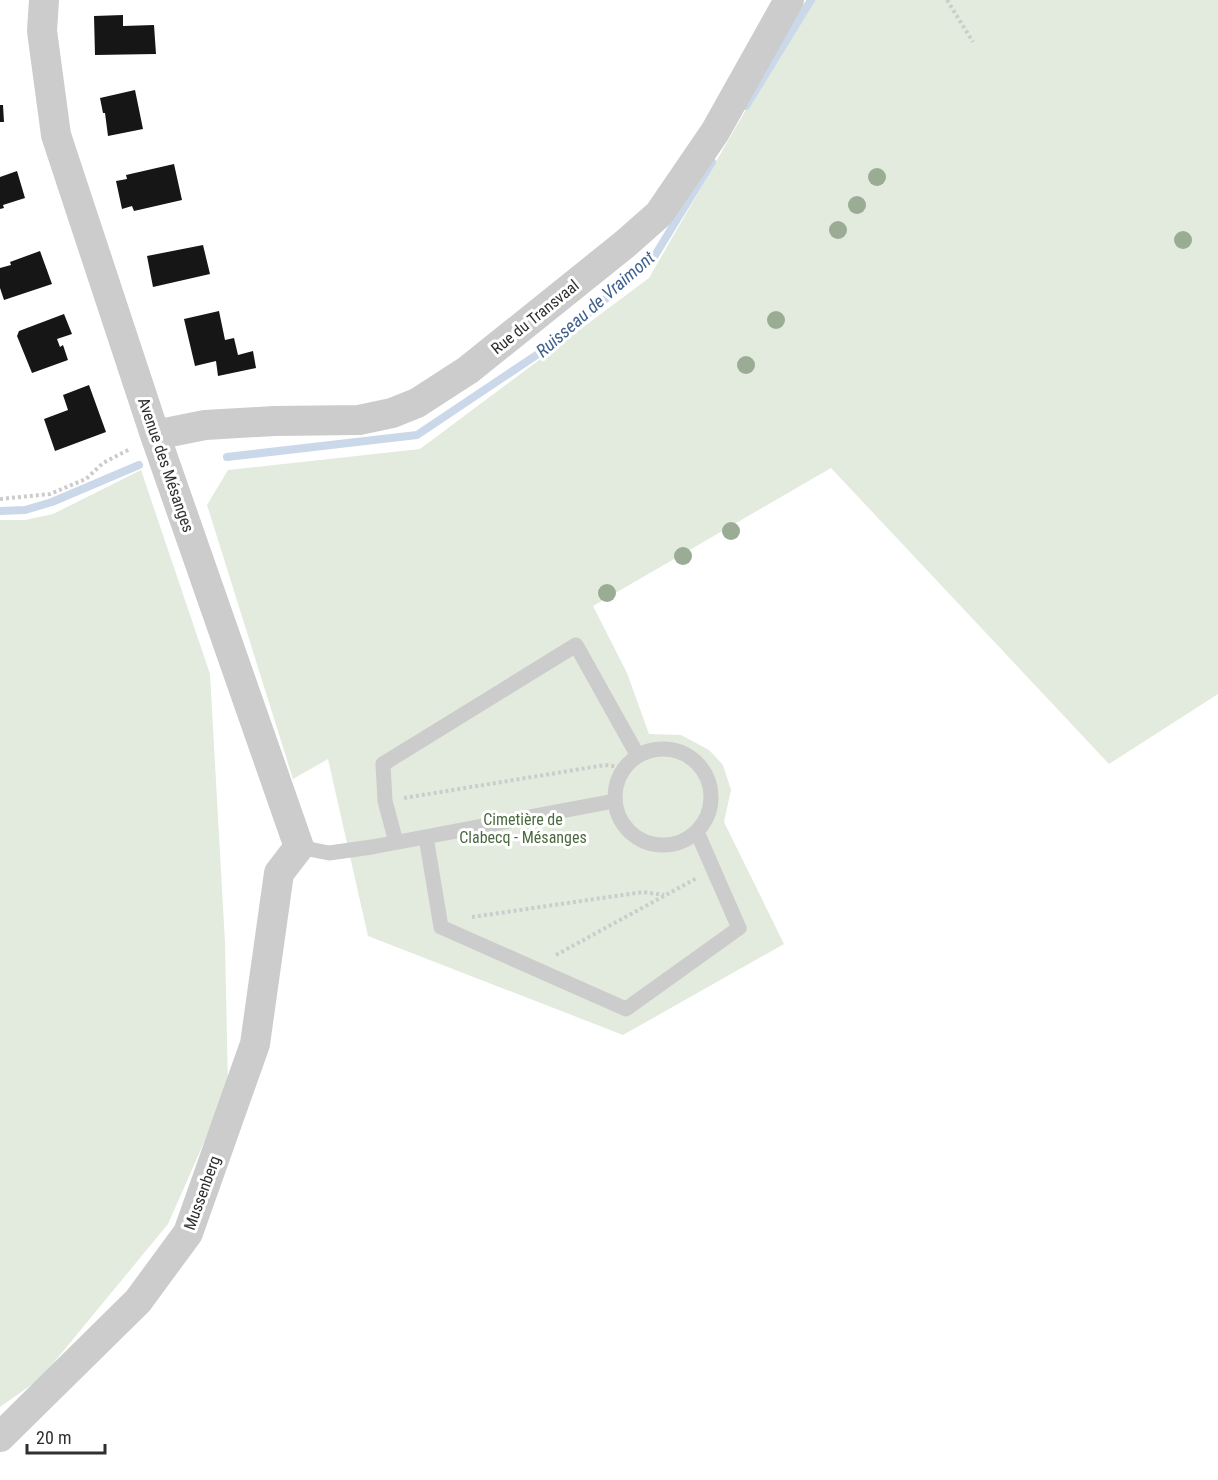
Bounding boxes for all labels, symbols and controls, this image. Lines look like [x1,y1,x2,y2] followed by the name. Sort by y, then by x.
[531,246,659,361] water label: Ruisseau de Vraimont
[487,276,583,358] street label: Rue du Transvaal
[134,395,198,535] street label: Avenue des Mésanges
[459,810,587,847] park label: Cimetière de Clabecq - Mésanges
[180,1153,224,1233] street label: Mussenberg
[27,1417,105,1455] scale bar
[36,1427,71,1448] text: 20 m

